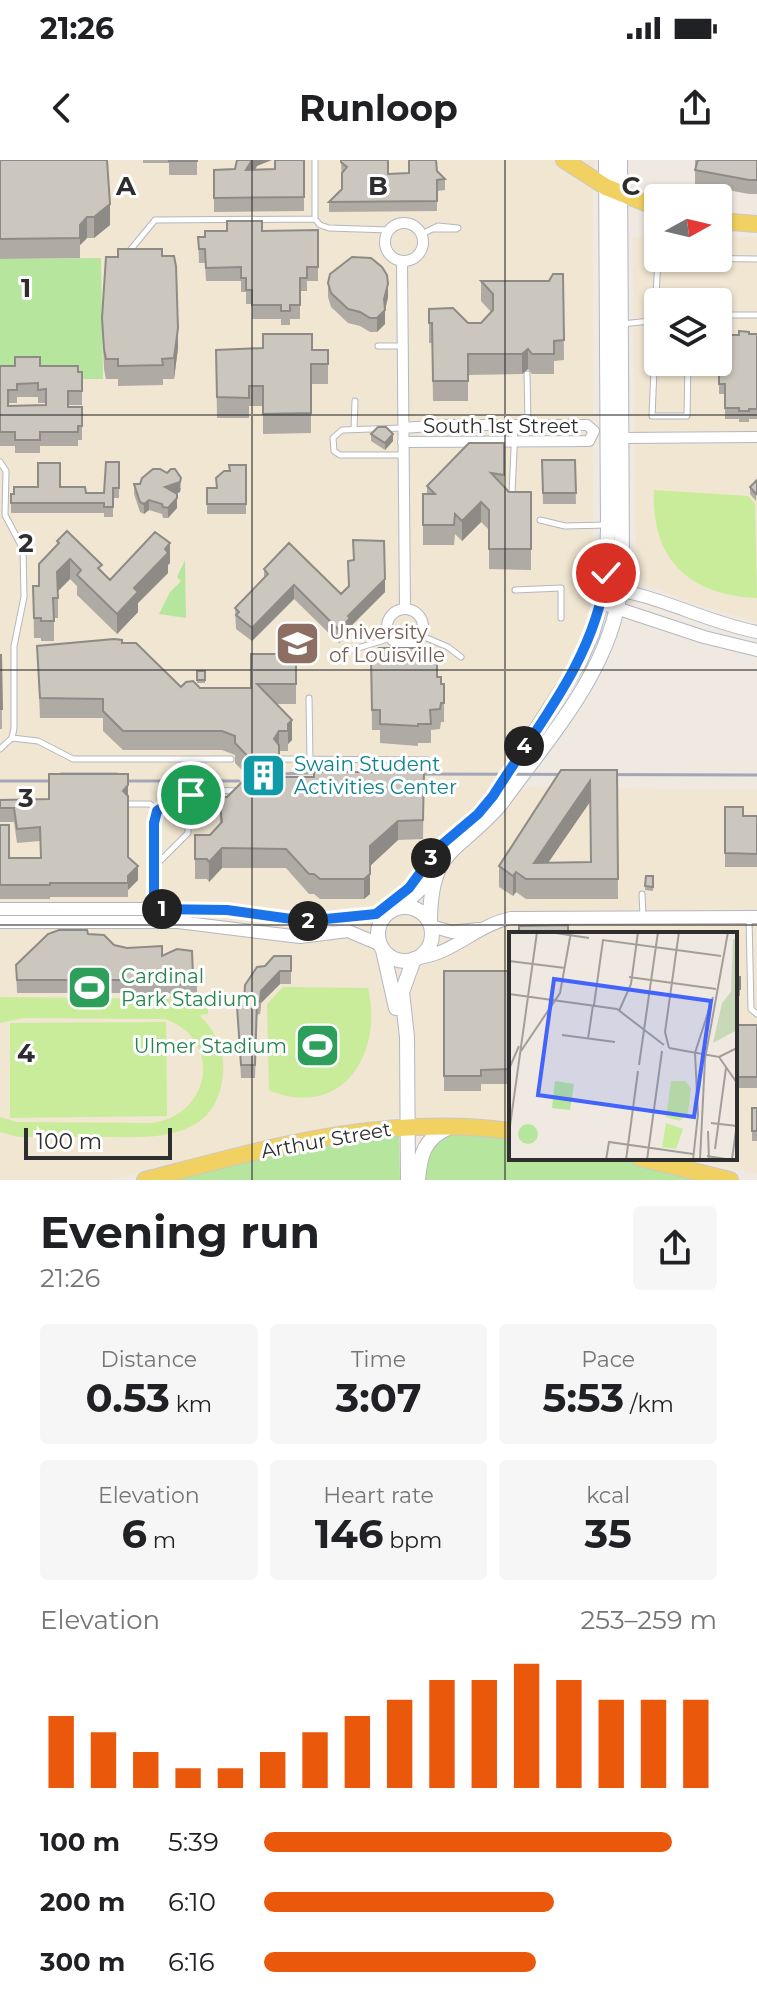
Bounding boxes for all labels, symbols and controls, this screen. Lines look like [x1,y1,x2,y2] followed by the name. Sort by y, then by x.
[40,10,114,47] text: 21:26
[40,86,84,130] icon: back
[299,86,458,130] text: Runloop
[673,86,717,130] icon: share
[115,170,137,202] text: A
[368,170,388,202] text: B
[622,170,641,202] text: C
[644,184,732,272] north arrow
[644,184,732,376] map controls
[21,272,31,304] text: 1
[644,288,732,376] button: layers
[423,414,579,438] street label: South 1st Street
[18,527,34,559] text: 2
[572,539,640,607] pin
[584,551,628,595] icon: check
[274,619,322,667] school or university icon: University of Louisville
[329,620,445,667] place label: University of Louisville
[504,726,544,766] pin: 4
[516,732,532,759] text: 4
[239,751,287,799] building icon: Swain Student Activities Center
[294,752,457,799] place label: Swain Student Activities Center
[157,761,225,829] pin
[169,773,213,817] icon: arrive
[17,782,34,814] text: 3
[411,838,451,878] pin: 3
[424,844,438,871] text: 3
[142,889,182,929] pin: 1
[158,895,166,922] text: 1
[288,901,328,941] pin: 2
[302,907,314,934] text: 2
[509,932,737,1160] inset map
[66,963,114,1011] sports icon: Cardinal Park Stadium
[121,964,257,1011] place label: Cardinal Park Stadium
[294,1022,342,1070] sports icon: Ulmer Stadium
[134,1034,287,1058] place label: Ulmer Stadium
[17,1037,35,1069] text: 4
[259,1117,393,1163] street label: Arthur Street
[24,1124,172,1160] scale bar
[36,1128,102,1155] text: 100 m
[40,1205,320,1259] text: Evening run
[633,1206,717,1290] button: share
[40,1262,100,1294] text: 21:26
[101,1346,197,1373] text: Distance
[351,1346,406,1373] text: Time
[581,1346,635,1373] text: Pace
[86,1373,170,1422] text: 0.53
[336,1373,421,1422] text: 3:07
[543,1373,624,1422] text: 5:53
[170,1391,212,1418] text: km
[624,1391,674,1418] text: /km
[98,1482,200,1509] text: Elevation
[323,1482,434,1509] text: Heart rate
[586,1482,630,1509] text: kcal
[122,1509,147,1558] text: 6
[315,1509,383,1558] text: 146
[585,1509,632,1558] text: 35
[147,1527,176,1554] text: m
[383,1527,442,1554] text: bpm
[40,1604,160,1636] text: Elevation
[581,1604,717,1636] text: 253–259 m
[40,1826,120,1858] text: 100 m
[168,1826,219,1858] text: 5:39
[40,1886,125,1918] text: 200 m
[168,1886,216,1918] text: 6:10
[40,1946,125,1978] text: 300 m
[168,1946,215,1978] text: 6:16

